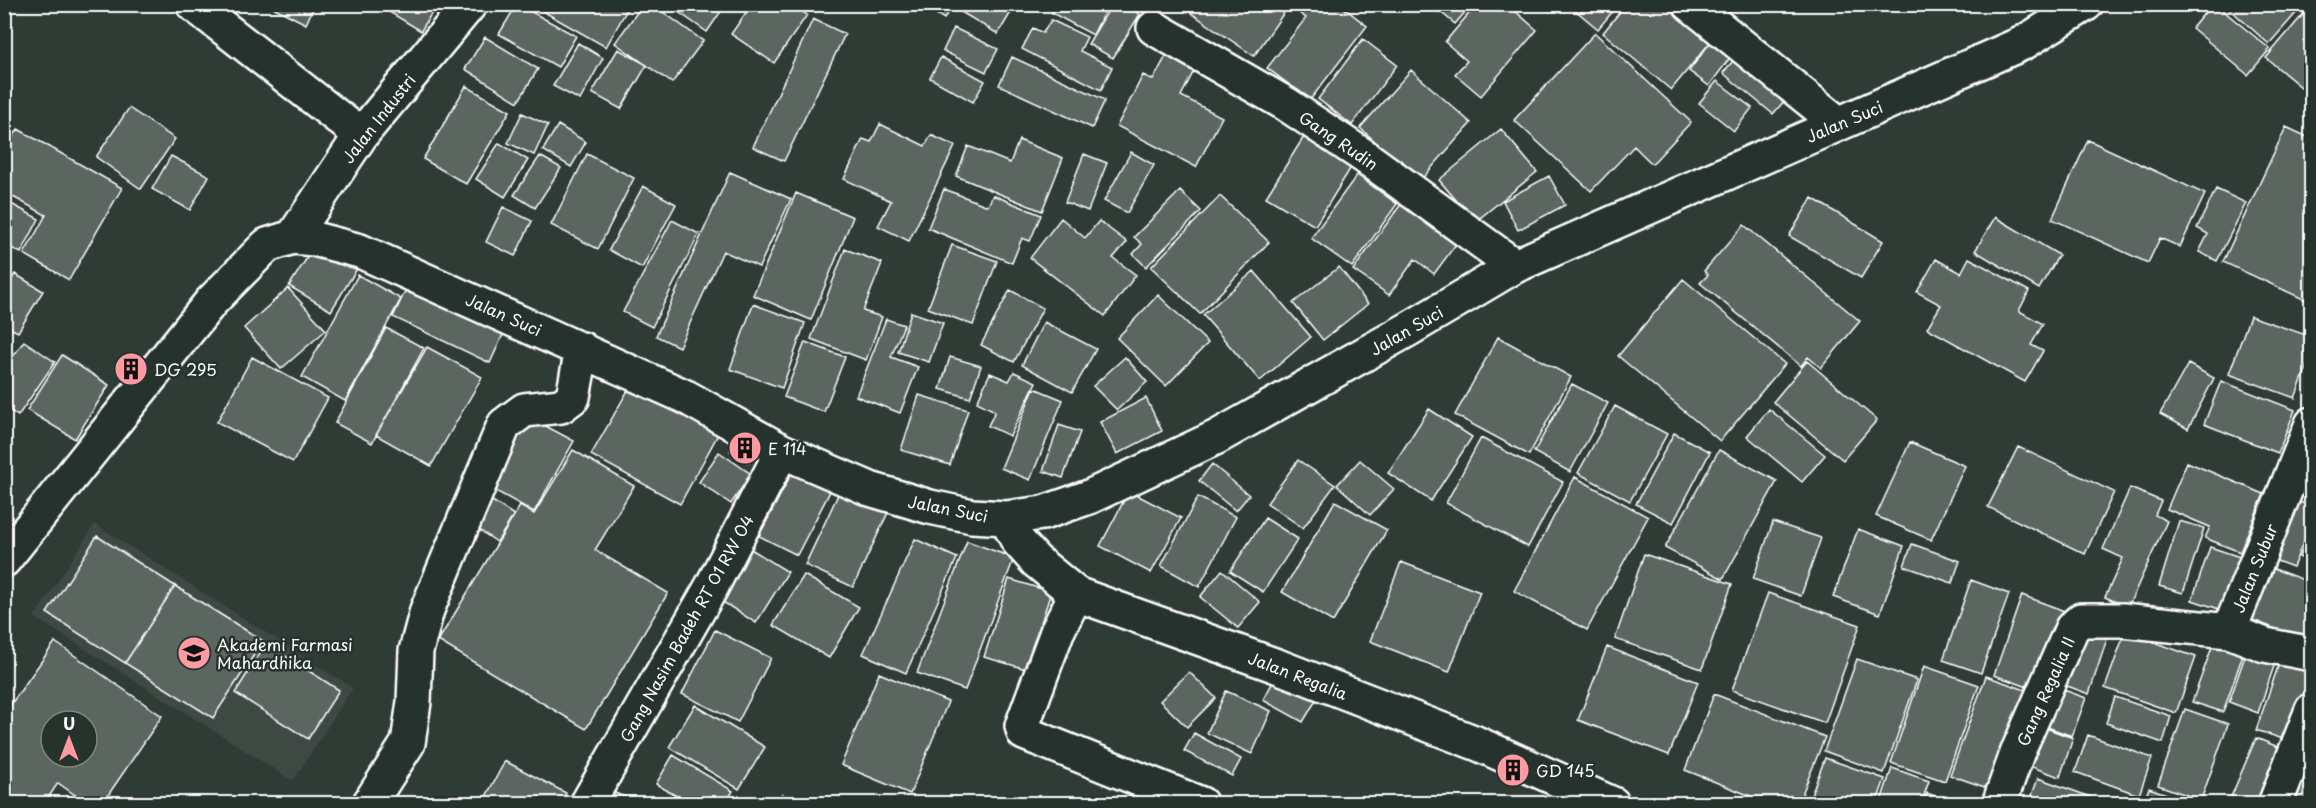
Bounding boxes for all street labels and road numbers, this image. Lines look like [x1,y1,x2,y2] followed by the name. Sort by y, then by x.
[335,68,421,168] street label: Jalan Industri
[1802,94,1886,148] street label: Jalan Suci
[1295,105,1383,175] street label: Gang Rudin
[462,287,546,341] street label: Jalan Suci
[1365,299,1447,361] street label: Jalan Suci
[906,488,990,528] street label: Jalan Suci
[613,510,759,746] street label: Gang Nasim Badeh RT 01 RW 04
[2225,520,2283,616] street label: Jalan Subur
[2010,633,2080,749] street label: Gang Regalia II
[1245,645,1351,705] street label: Jalan Regalia

